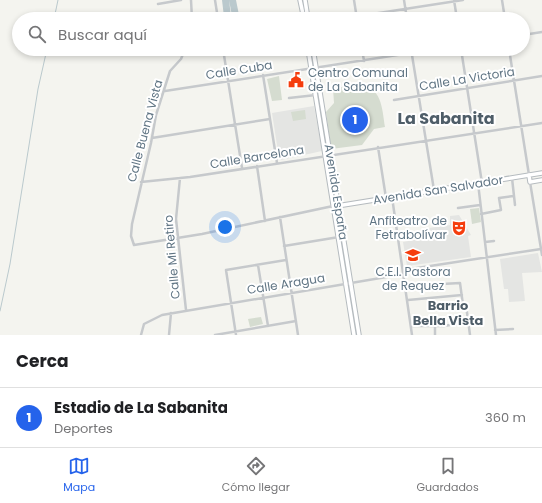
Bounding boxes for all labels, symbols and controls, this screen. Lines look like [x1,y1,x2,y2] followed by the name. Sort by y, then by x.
[12,12,530,56] search box
[26,23,48,45] icon: search
[58,24,147,45] text: Buscar aquí
[204,56,273,83] street label: Calle Cuba
[418,63,516,94] street label: Calle La Victoria
[308,64,408,95] place label: Centro Comunal de La Sabanita
[287,71,305,89] public building icon: Centro Comunal de La Sabanita
[123,78,166,184] street label: Calle Buena Vista
[342,105,368,135] pin: 1
[397,107,495,130] district label: La Sabanita
[209,141,305,172] street label: Calle Barcelona
[321,143,352,241] street label: Avenida España
[372,171,505,208] street label: Avenida San Salvador
[369,212,448,243] place label: Anfiteatro de Fetrabolívar
[159,214,184,300] street label: Calle Mi Retiro
[215,217,235,237] your location
[450,219,468,237] theatre icon: Anfiteatro de Fetrabolívar
[404,246,422,264] school or university icon: C.E.I. Pastora de Requez
[375,263,451,294] place label: C.E.I. Pastora de Requez
[246,269,326,298] street label: Calle Aragua
[413,296,483,330] district label: Barrio Bella Vista
[16,349,69,373] text: Cerca
[54,397,228,418] text: Estadio de La Sabanita
[27,408,31,427] text: 1
[485,408,526,427] text: 360 m
[54,419,113,438] text: Deportes
[63,455,95,496] tab: Mapa
[222,455,290,496] tab: Cómo llegar
[416,455,479,496] tab: Guardados

